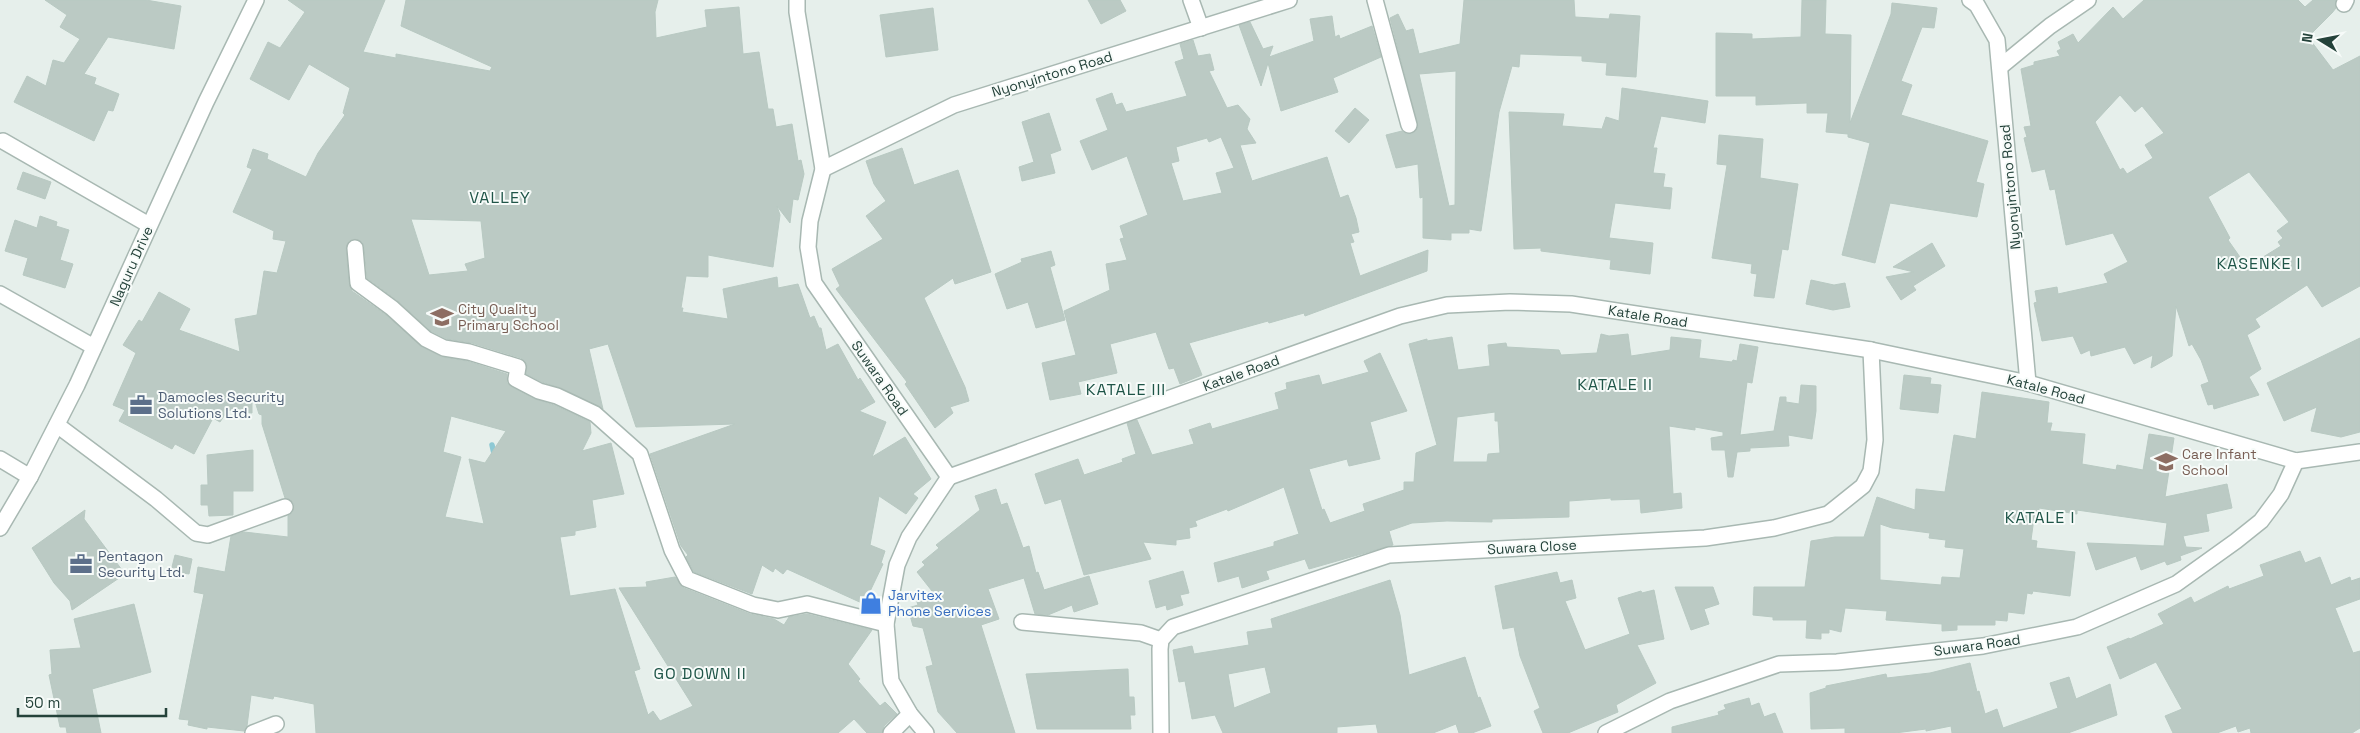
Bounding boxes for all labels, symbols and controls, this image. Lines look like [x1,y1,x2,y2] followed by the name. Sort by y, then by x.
[2295,15,2345,65] north arrow
[2298,32,2317,44] text: N
[989,47,1115,101] street label: Nyonyintono Road
[1996,124,2024,250] street label: Nyonyintono Road
[469,187,531,208] district label: VALLEY
[105,223,157,309] street label: Naguru Drive
[2216,253,2302,274] district label: KASENKE I
[458,300,559,334] place label: City Quality Primary School
[1607,301,1689,331] street label: Katale Road
[429,304,455,330] school or university icon: City Quality Primary School
[848,337,912,419] street label: Suwara Road
[1200,351,1282,395] street label: Katale Road
[2005,370,2087,408] street label: Katale Road
[1577,374,1653,395] district label: KATALE II
[1086,379,1166,400] district label: KATALE III
[158,388,285,422] place label: Damocles Security Solutions Ltd.
[128,392,154,418] office icon: Damocles Security Solutions Ltd.
[2182,445,2257,479] place label: Care Infant School
[2153,449,2179,475] school or university icon: Care Infant School
[2005,507,2075,528] district label: KATALE I
[1487,536,1577,558] street label: Suwara Close
[98,547,185,581] place label: Pentagon Security Ltd.
[68,551,94,577] office icon: Pentagon Security Ltd.
[888,586,991,620] place label: Jarvitex Phone Services
[858,590,884,616] shop icon: Jarvitex Phone Services
[1932,630,2022,660] street label: Suwara Road
[653,663,747,684] district label: GO DOWN II
[18,686,165,718] scale bar
[25,693,60,712] text: 50 m

